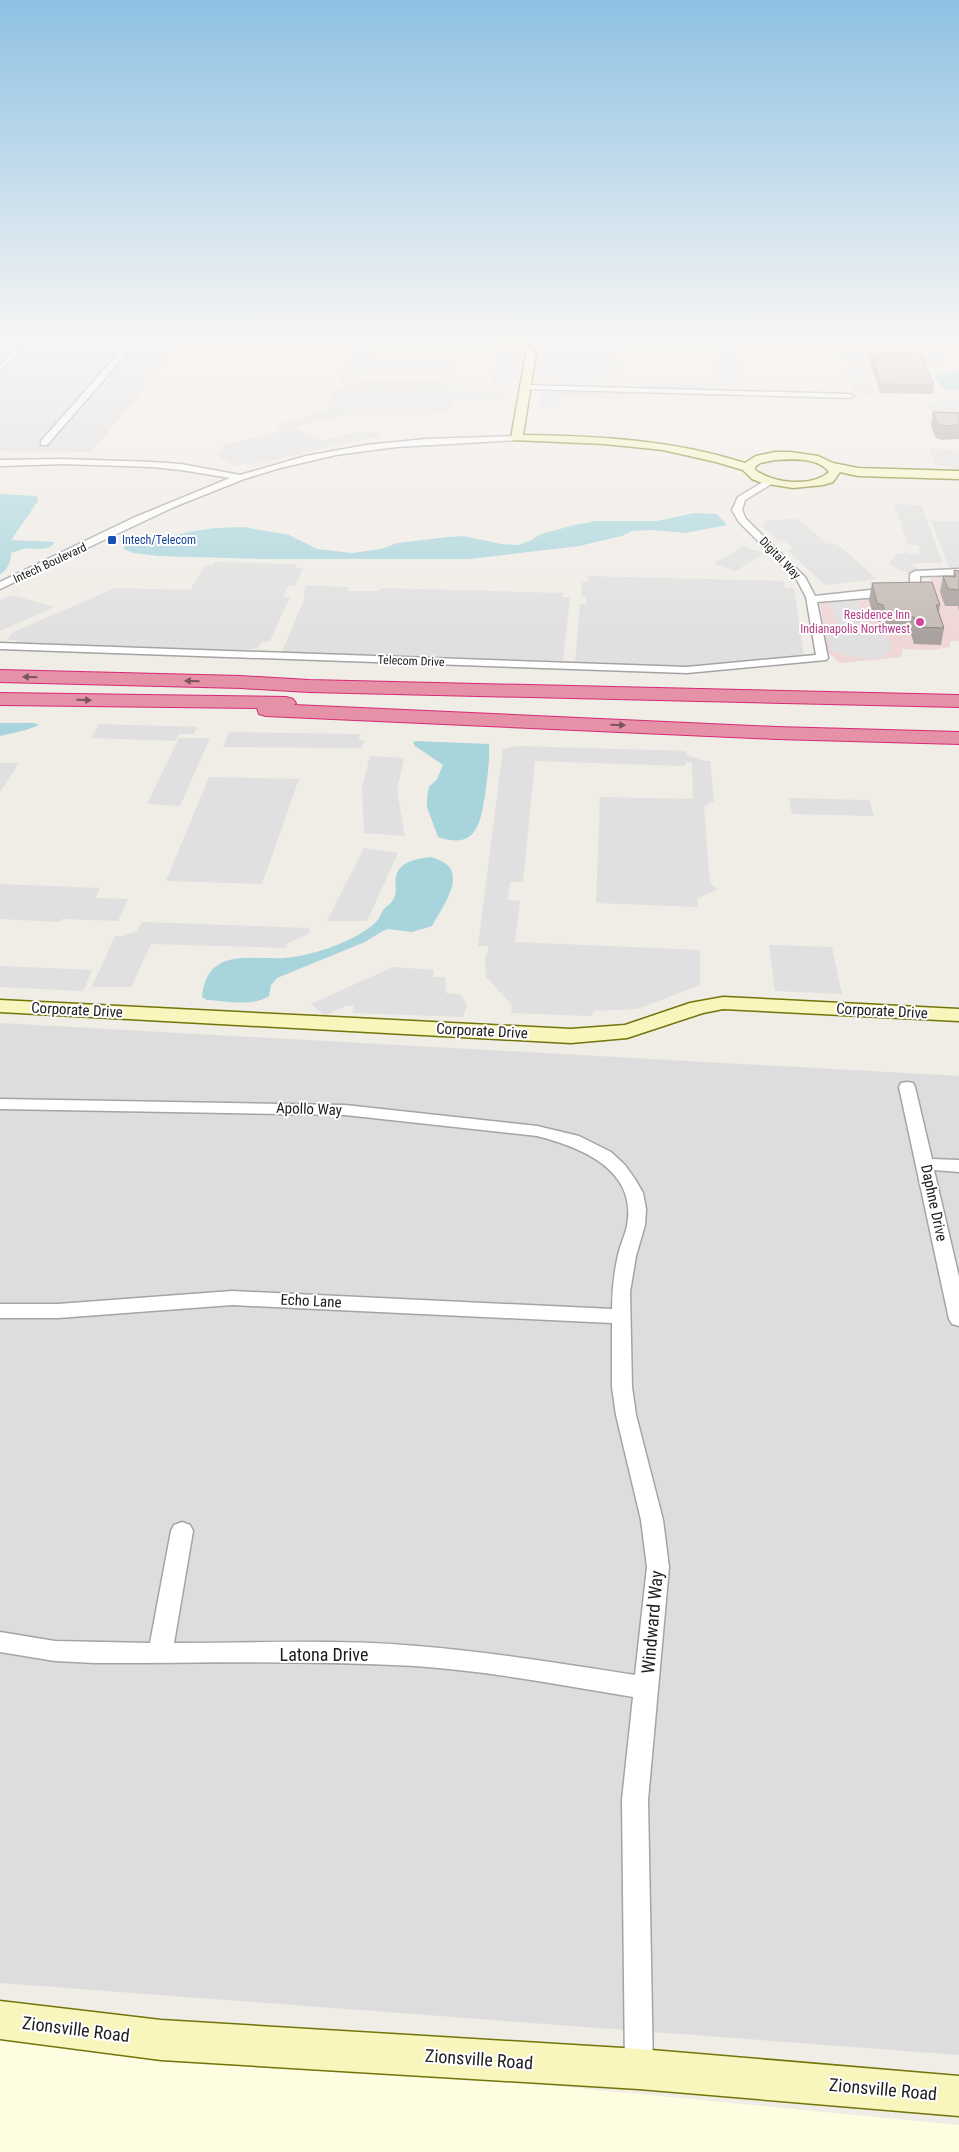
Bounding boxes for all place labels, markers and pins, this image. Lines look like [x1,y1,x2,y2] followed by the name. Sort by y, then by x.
[122,533,196,547] place label: Intech/Telecom
[106,534,118,546] marker: Intech/Telecom
[800,608,910,636] place label: Residence Inn Indianapolis Northwest
[914,616,926,628] marker: Residence Inn Indianapolis Northwest

